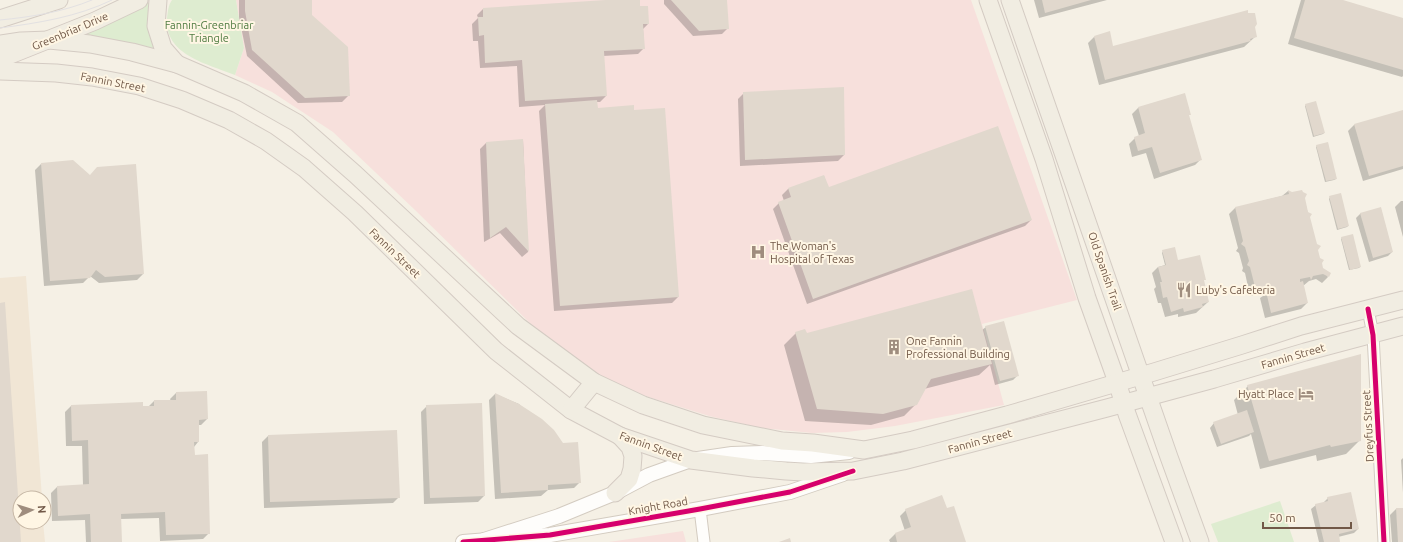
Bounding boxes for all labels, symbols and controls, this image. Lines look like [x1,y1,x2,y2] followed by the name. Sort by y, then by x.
[30,10,110,52] street label: Greenbriar Drive
[165,19,254,44] park label: Fannin-Greenbriar Triangle
[80,70,147,94] street label: Fannin Street
[367,226,423,281] street label: Fannin Street
[1086,230,1124,312] street label: Old Spanish Trail
[770,240,854,265] place label: The Woman's Hospital of Texas
[749,243,767,261] hospital icon: The Woman's Hospital of Texas
[1175,281,1193,299] restaurant icon: Luby's Cafeteria
[1196,284,1275,296] place label: Luby's Cafeteria
[906,335,1010,360] place label: One Fannin Professional Building
[885,338,903,356] building icon: One Fannin Professional Building
[1260,341,1327,371] street label: Fannin Street
[1297,385,1315,403] hotel icon: Hyatt Place
[1238,388,1294,400] place label: Hyatt Place
[1360,389,1376,462] street label: Dreyfus Street
[947,427,1014,455] street label: Fannin Street
[618,429,685,463] street label: Fannin Street
[12,490,52,530] north arrow
[627,495,689,517] street label: Knight Road
[1263,504,1351,530] scale bar
[36,505,48,514] text: N
[1269,511,1296,524] text: 50 m

